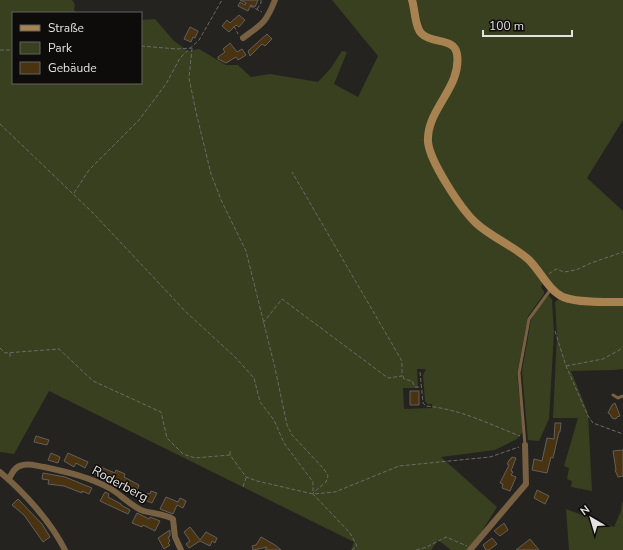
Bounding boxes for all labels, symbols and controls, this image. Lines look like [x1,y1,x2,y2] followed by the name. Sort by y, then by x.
[12,12,142,84] legend
[483,12,572,38] scale bar
[489,18,524,34] text: 100 m
[48,20,84,36] text: Straße
[48,40,73,56] text: Park
[48,60,97,76] text: Gebäude
[89,462,151,506] street label: Roderberg
[571,498,611,538] north arrow
[577,502,593,519] text: N

